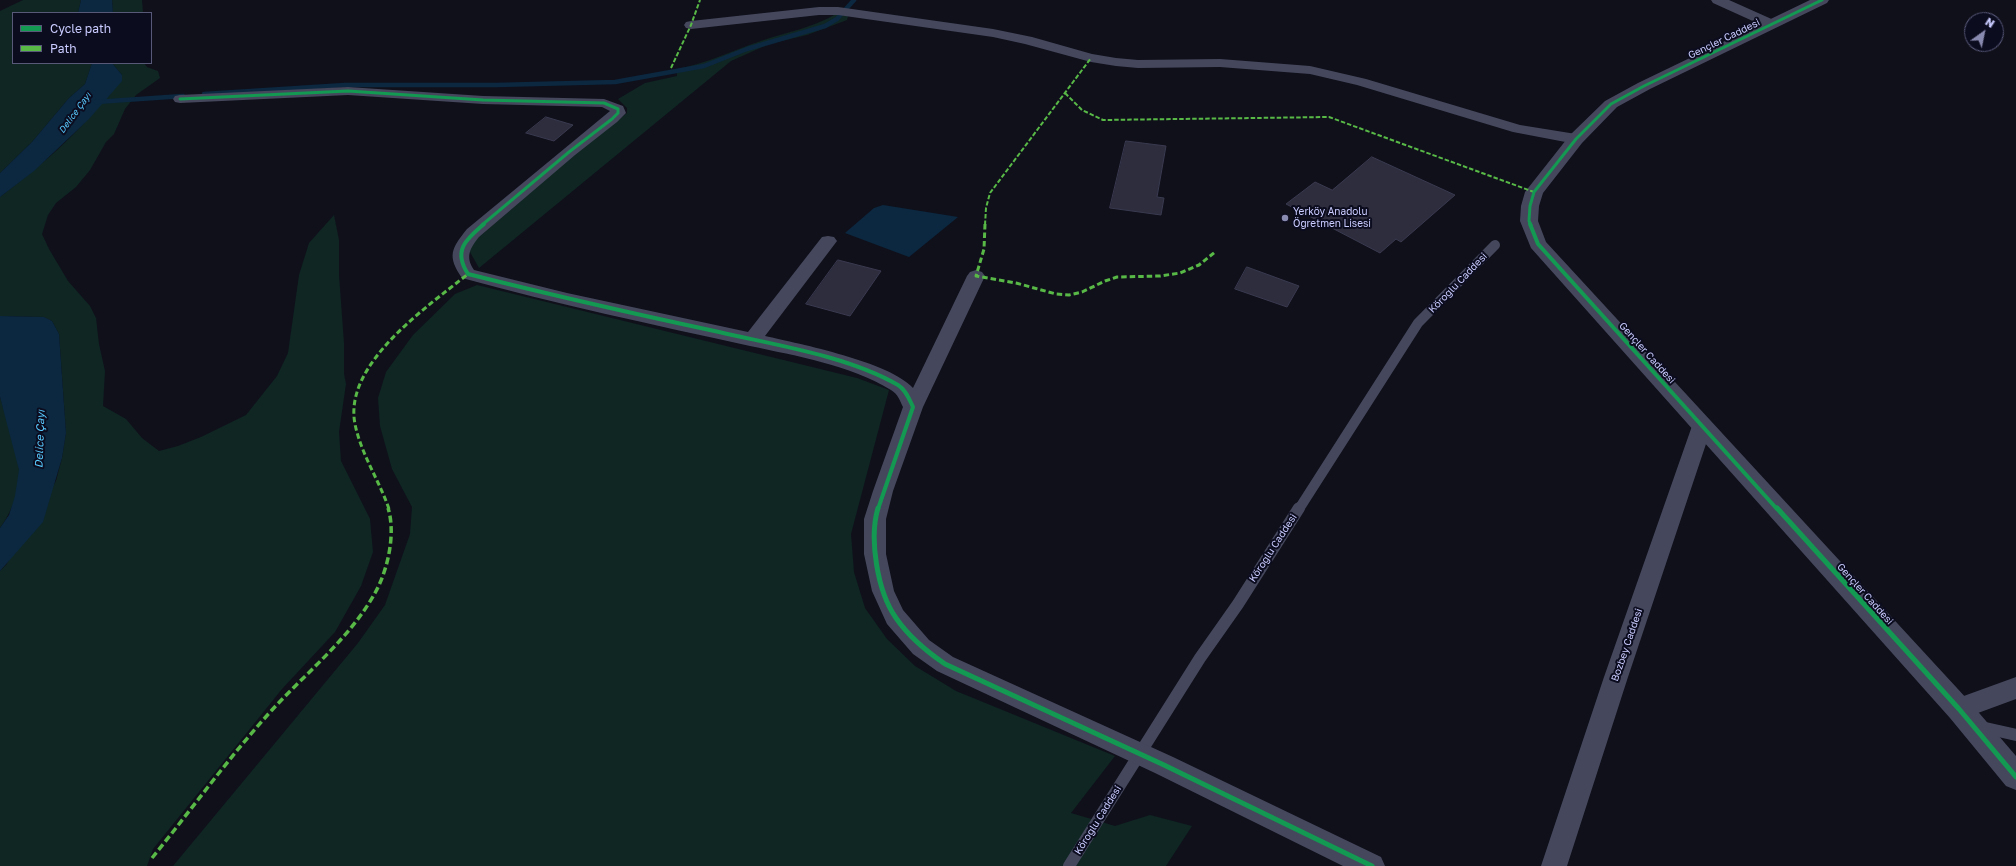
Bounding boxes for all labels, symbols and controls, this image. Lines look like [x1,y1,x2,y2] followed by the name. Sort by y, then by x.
[12,12,152,64] legend
[1964,12,2004,52] north arrow
[1983,15,1997,30] text: N
[1686,16,1762,62] street label: Gençler Caddesi
[50,21,111,36] text: Cycle path
[50,41,77,56] text: Path
[57,91,93,135] water label: Delice Çayı
[1293,206,1371,230] place label: Yerköy Anadolu Öğretmen Lisesi
[1280,213,1290,223] marker: Yerköy Anadolu Öğretmen Lisesi
[1426,250,1490,316] street label: Köroğlu Caddesi
[1616,320,1678,386] street label: Gençler Caddesi
[32,410,48,468] water label: Delice Çayı
[1246,512,1300,584] street label: Köroğlu Caddesi
[1834,561,1896,627] street label: Gençler Caddesi
[1609,607,1645,683] street label: Bozbey Caddesi
[1072,783,1124,857] street label: Köroğlu Caddesi

